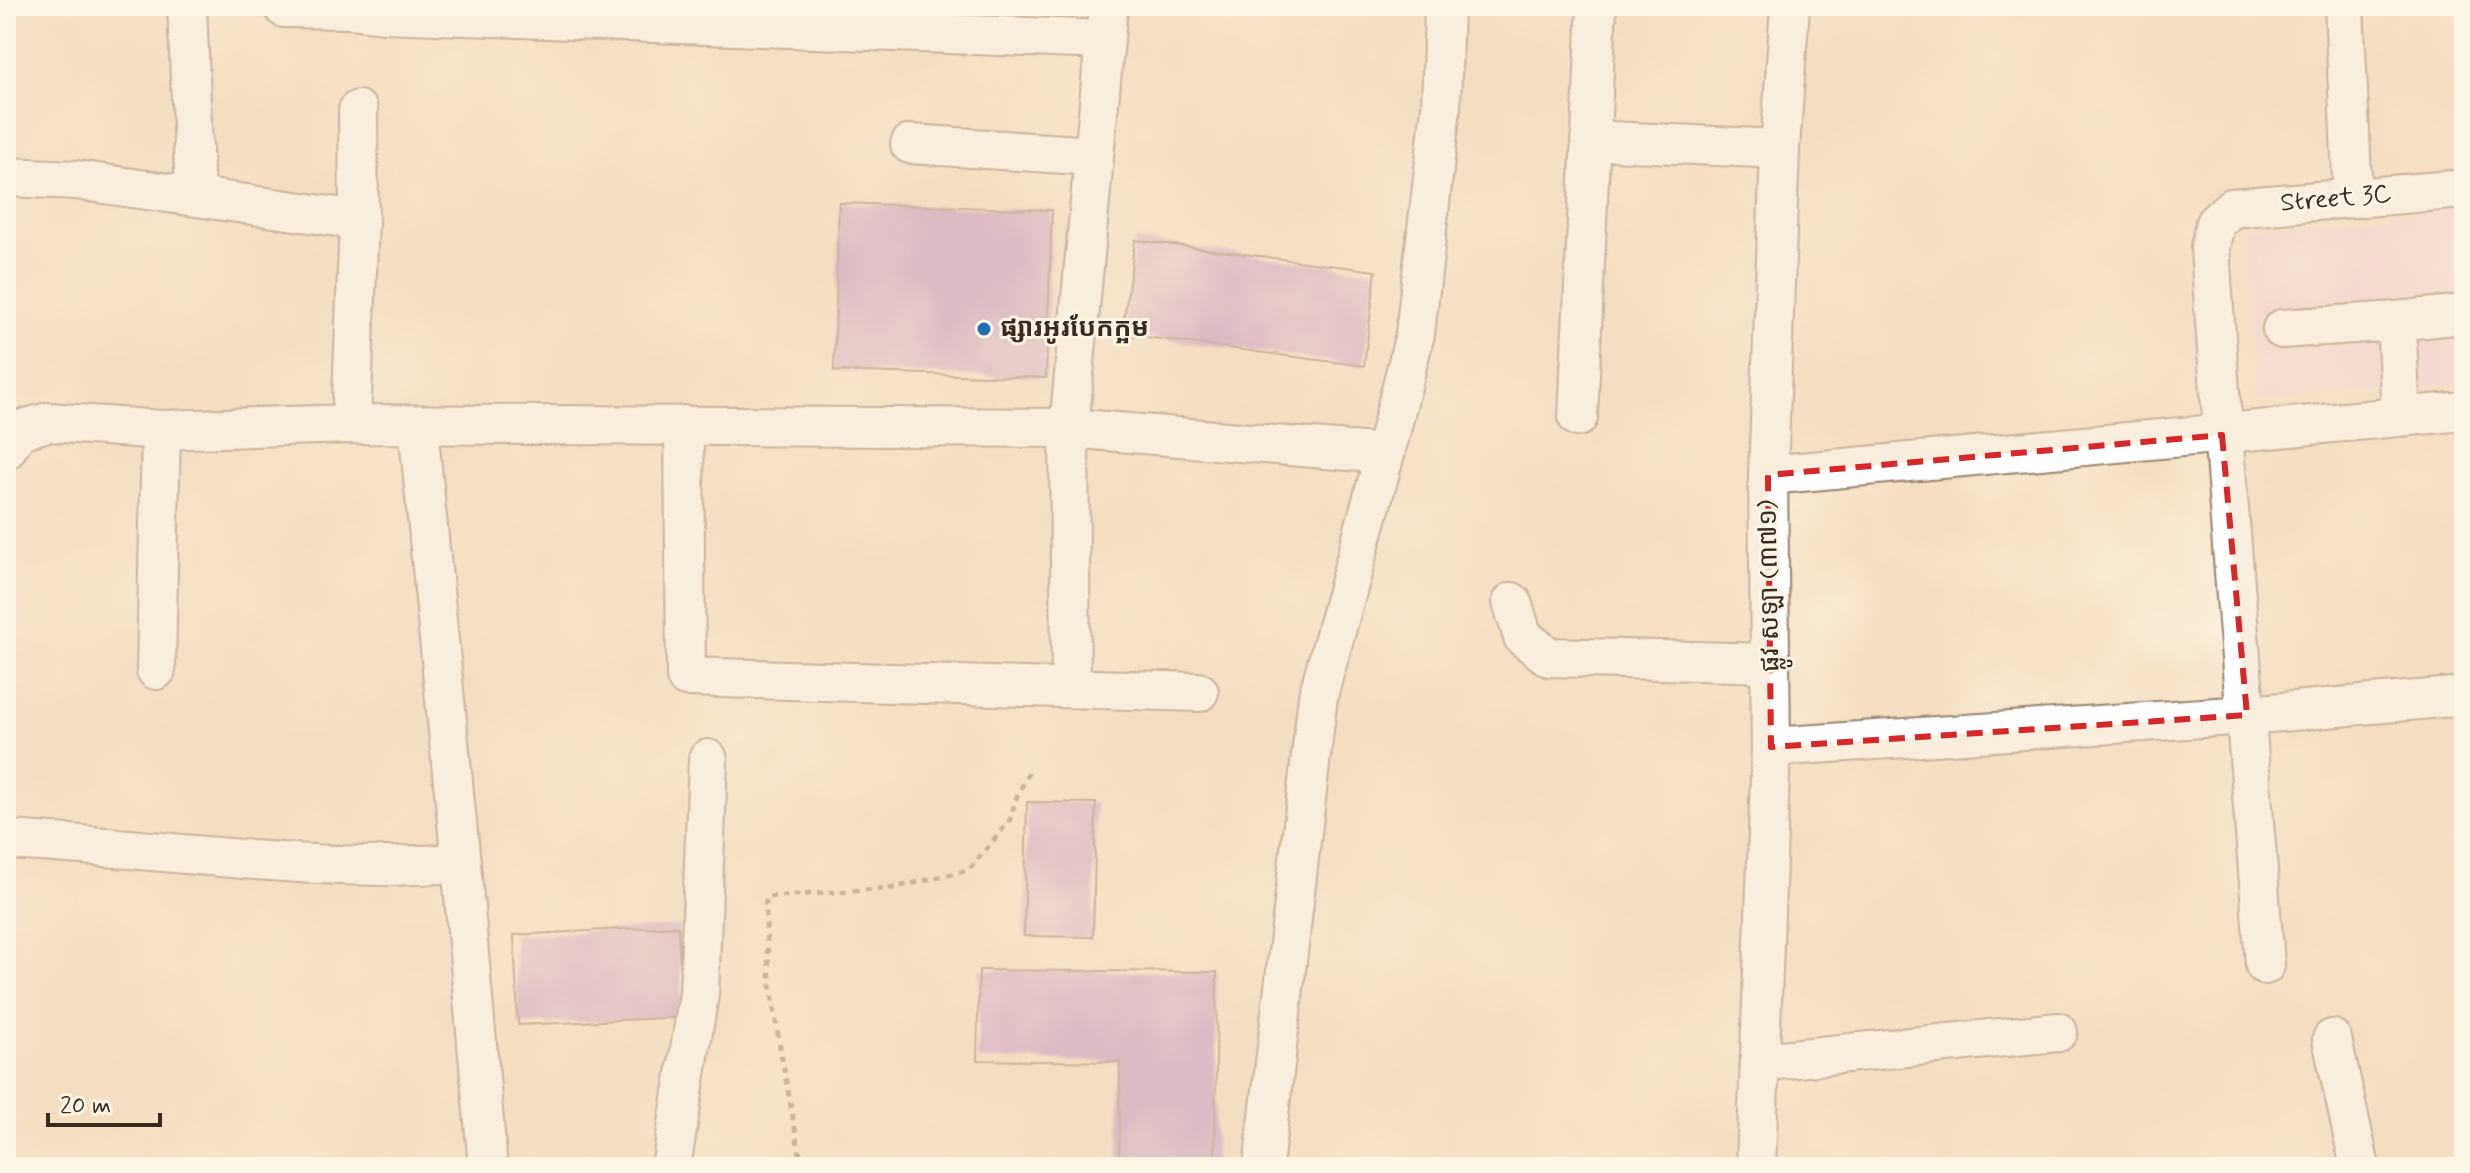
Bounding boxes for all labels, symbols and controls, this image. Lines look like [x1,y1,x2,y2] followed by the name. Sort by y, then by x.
[2279,177,2393,221] street label: Street 3C
[1000,312,1149,346] place label: ផ្សារអូរបែកក្អម
[975,320,993,338] marker: ផ្សារអូរបែកក្អម
[1751,500,1793,672] street label: ផ្លូវ សឡា (៣៧១)
[48,1077,160,1127] scale bar
[60,1091,111,1122] text: 20 m

